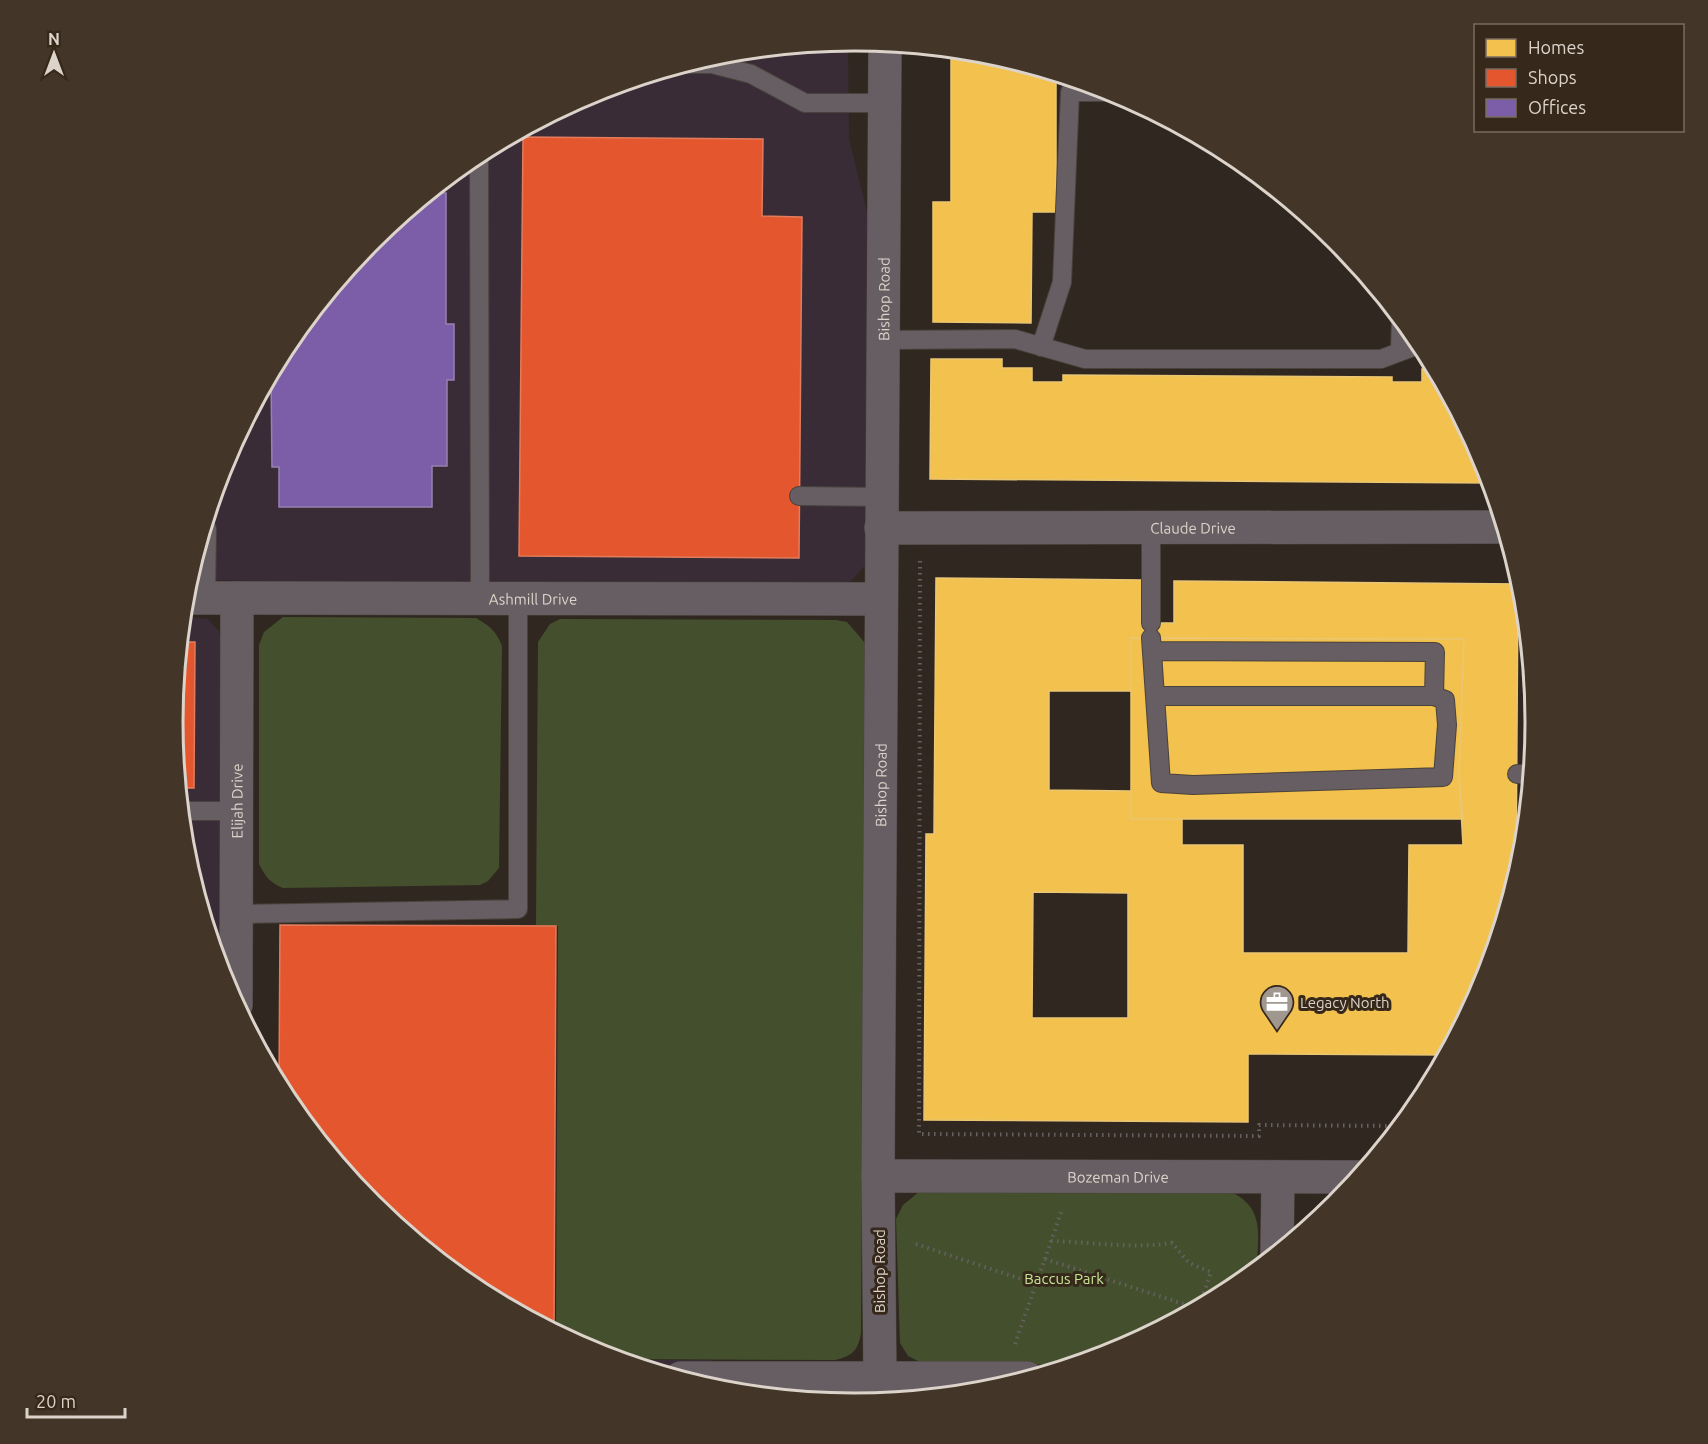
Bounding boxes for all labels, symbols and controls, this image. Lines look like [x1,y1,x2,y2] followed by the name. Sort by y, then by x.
[24,24,84,84] north arrow
[1474,24,1684,132] legend
[48,30,60,48] text: N
[1528,37,1585,57] text: Homes
[1528,67,1577,87] text: Shops
[1528,97,1586,117] text: Offices
[875,257,892,341] street label: Bishop Road
[1150,519,1236,536] street label: Claude Drive
[489,590,577,607] street label: Ashmill Drive
[872,743,889,827] street label: Bishop Road
[228,764,245,838] street label: Elijah Drive
[1259,984,1295,1031] office icon: Legacy North
[1300,994,1390,1011] place label: Legacy North
[1067,1168,1169,1185] street label: Bozeman Drive
[871,1229,888,1313] street label: Bishop Road
[1024,1270,1104,1287] park label: Baccus Park
[27,1381,124,1419] scale bar
[36,1391,76,1411] text: 20 m

